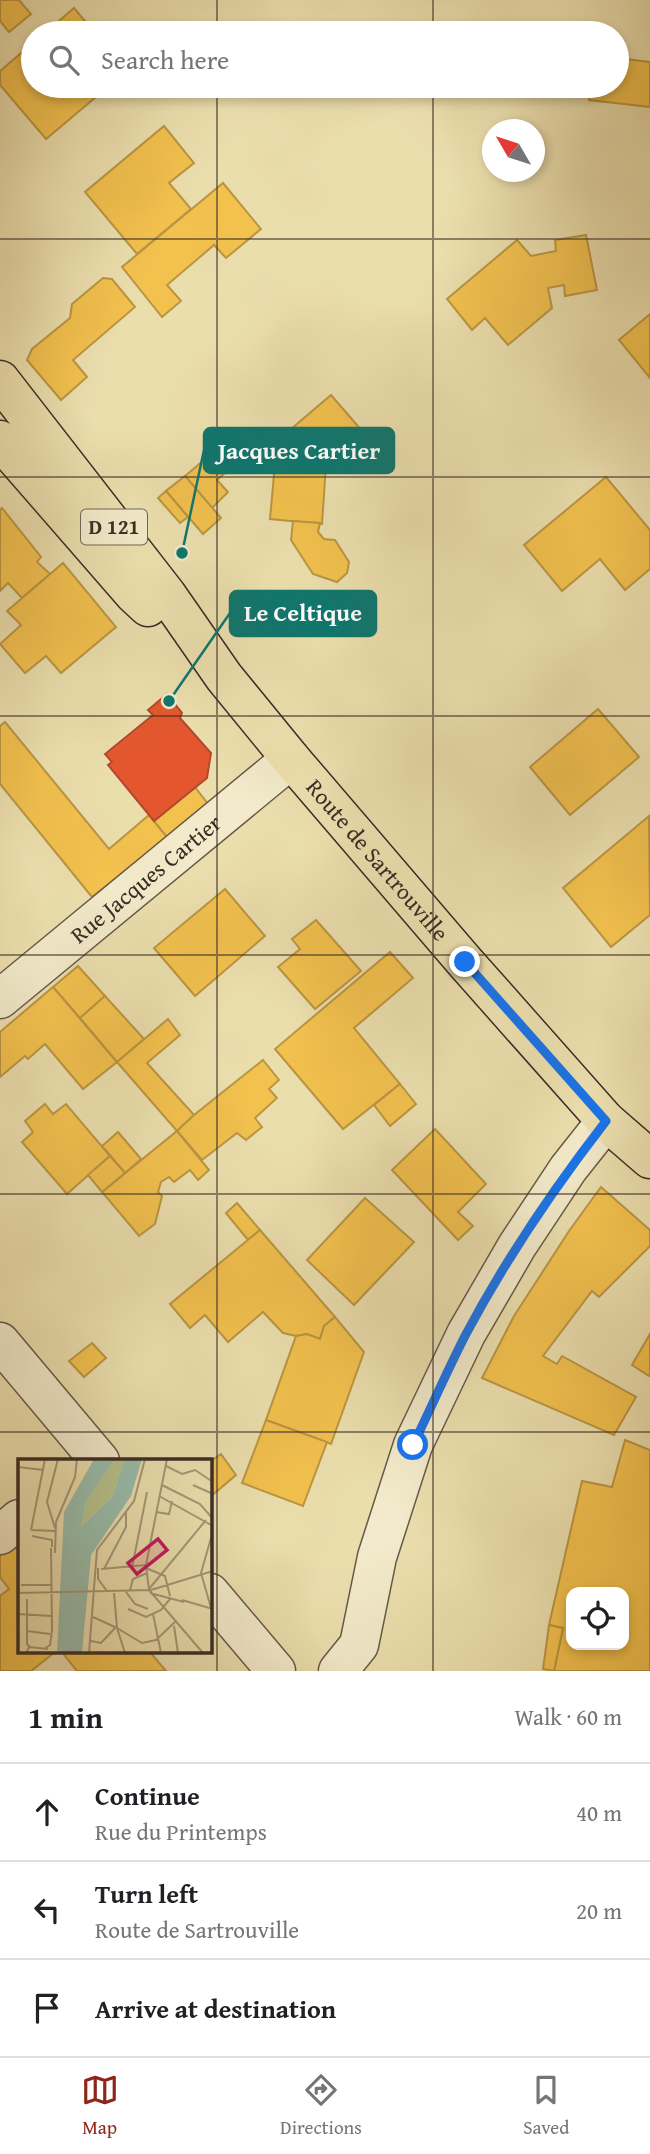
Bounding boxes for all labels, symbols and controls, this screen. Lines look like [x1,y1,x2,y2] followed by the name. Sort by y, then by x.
[21,21,629,98] search box
[101,40,229,79] text: Search here
[45,41,83,79] icon: search
[482,119,545,182] north arrow
[204,428,394,473] callout: Jacques Cartier
[214,433,380,468] text: Jacques Cartier
[81,510,147,544] road number: D 121
[230,591,376,636] callout: Le Celtique
[244,595,362,630] text: Le Celtique
[299,771,457,948] street label: Route de Sartrouville
[63,806,229,951] street label: Rue Jacques Cartier
[449,946,480,977] route end
[397,1429,428,1460] route start
[18,1459,212,1654] inset map
[566,1587,629,1650] map controls
[566,1587,629,1650] button: locate
[28,1695,103,1739] text: 1 min
[514,1700,622,1733] text: Walk · 60 m
[95,1776,200,1815] text: Continue
[28,1793,66,1831] icon: ahead
[576,1796,622,1829] text: 40 m
[95,1815,267,1848] text: Rue du Printemps
[95,1874,198,1913] text: Turn left
[28,1891,66,1929] icon: left
[576,1894,622,1927] text: 20 m
[95,1913,299,1946] text: Route de Sartrouville
[28,1989,66,2027] icon: arrive
[95,1989,336,2028] text: Arrive at destination
[81,2071,119,2141] tab: Map
[280,2071,362,2141] tab: Directions
[523,2071,569,2141] tab: Saved

